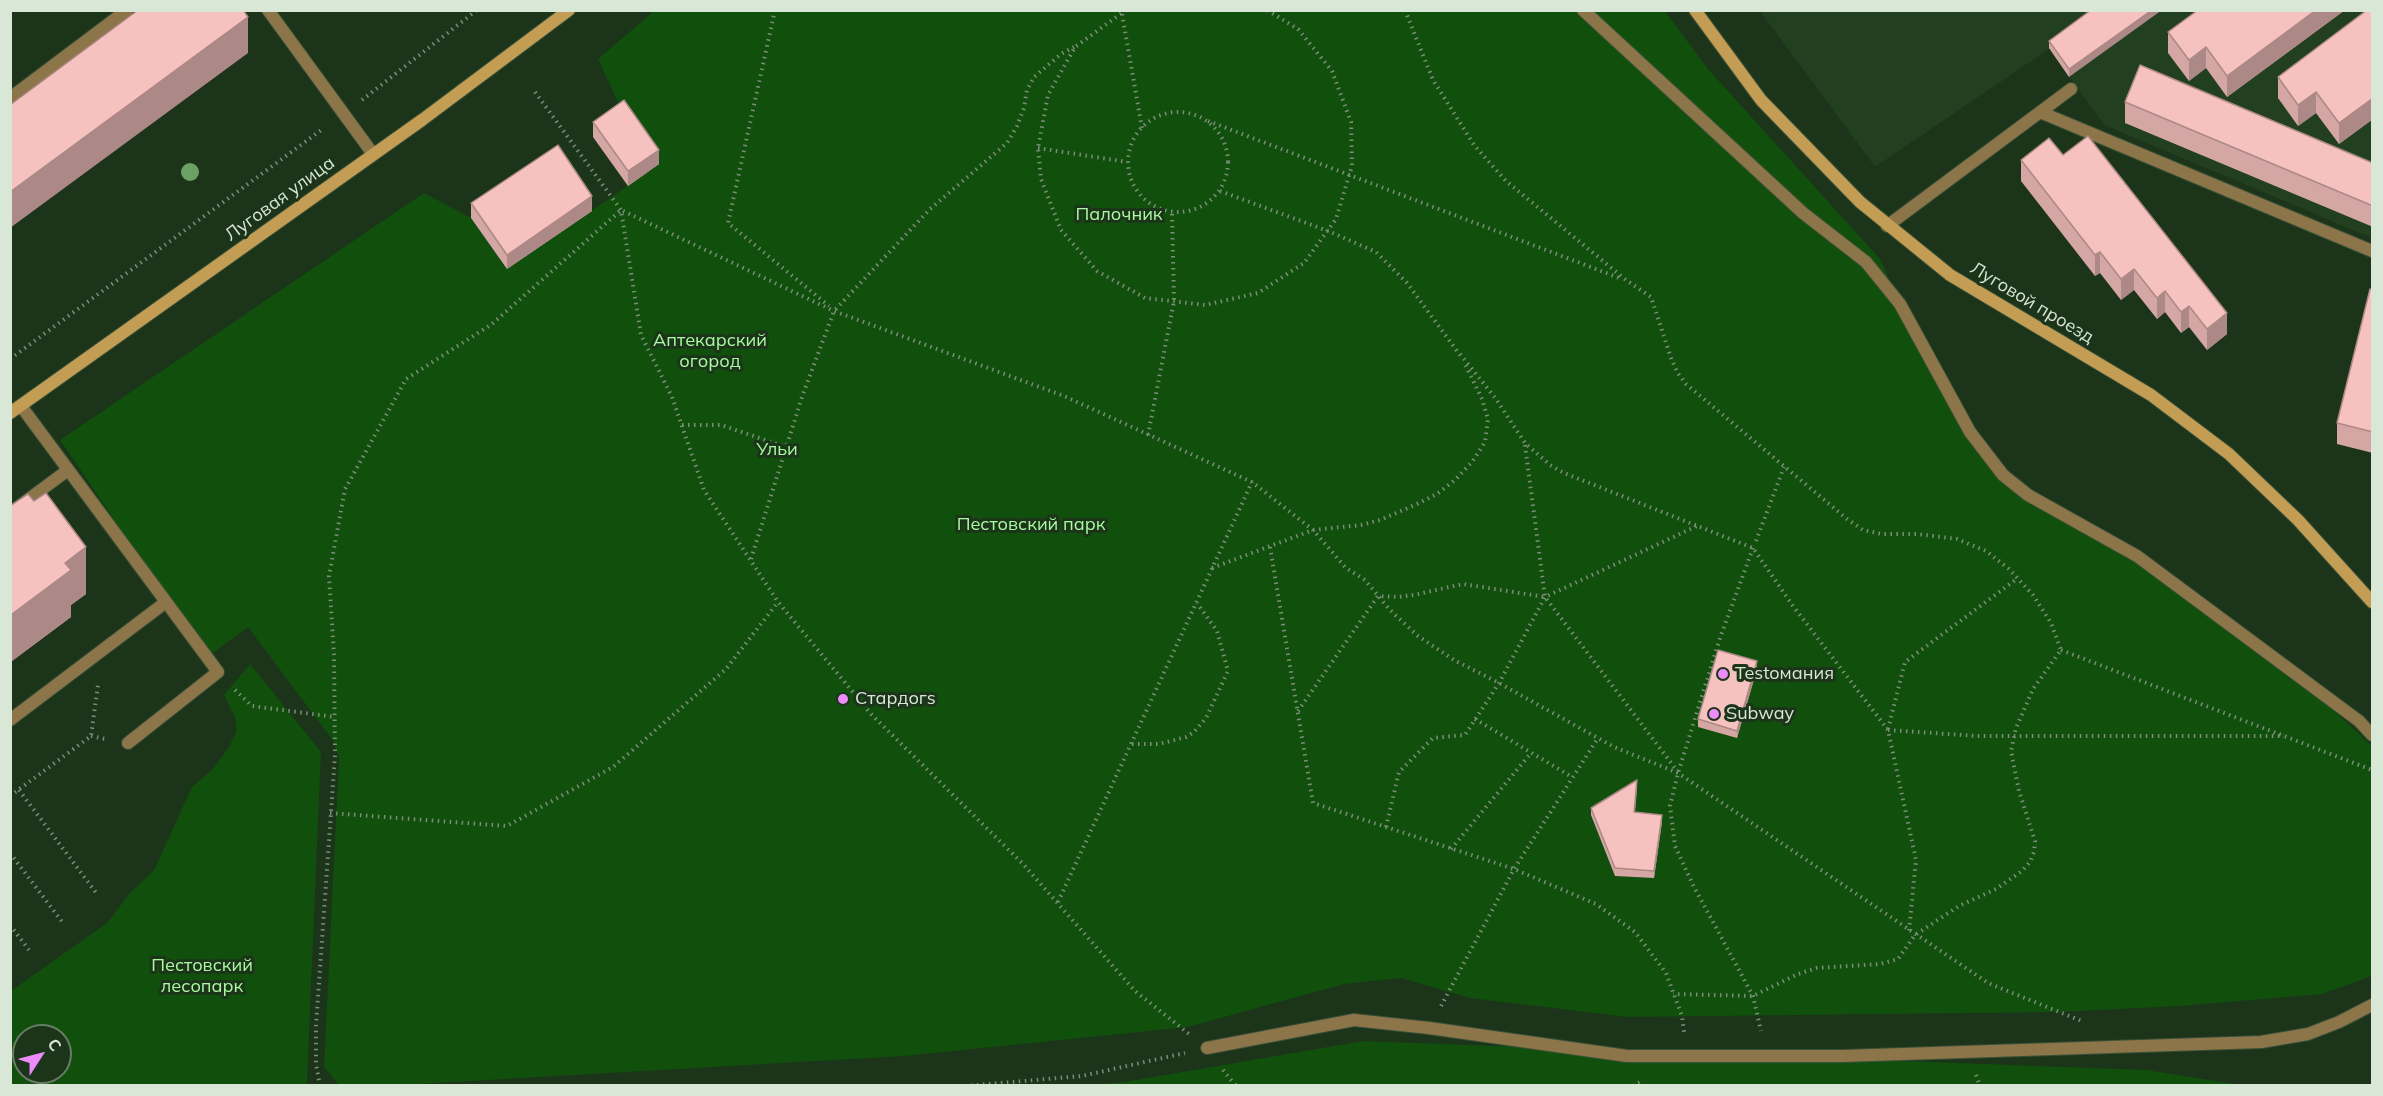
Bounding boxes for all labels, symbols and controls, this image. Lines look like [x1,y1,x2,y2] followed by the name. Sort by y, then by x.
[221,152,339,246] street label: Луговая улица
[1075,204,1163,226] park label: Палочник
[1966,258,2098,348] street label: Луговой проезд
[653,330,767,372] park label: Аптекарский огород
[756,439,798,461] park label: Ульи
[957,514,1105,536] park label: Пестовский парк
[1735,663,1834,685] place label: Testoмания
[1716,667,1730,681] marker: Testoмания
[855,688,936,710] place label: Стардогs
[836,692,850,706] marker: Стардогs
[1726,703,1794,725] place label: Subway
[1707,707,1721,721] marker: Subway
[151,955,253,998] park label: Пестовский лесопарк
[12,1024,72,1084] north arrow
[44,1034,66,1055] text: С

